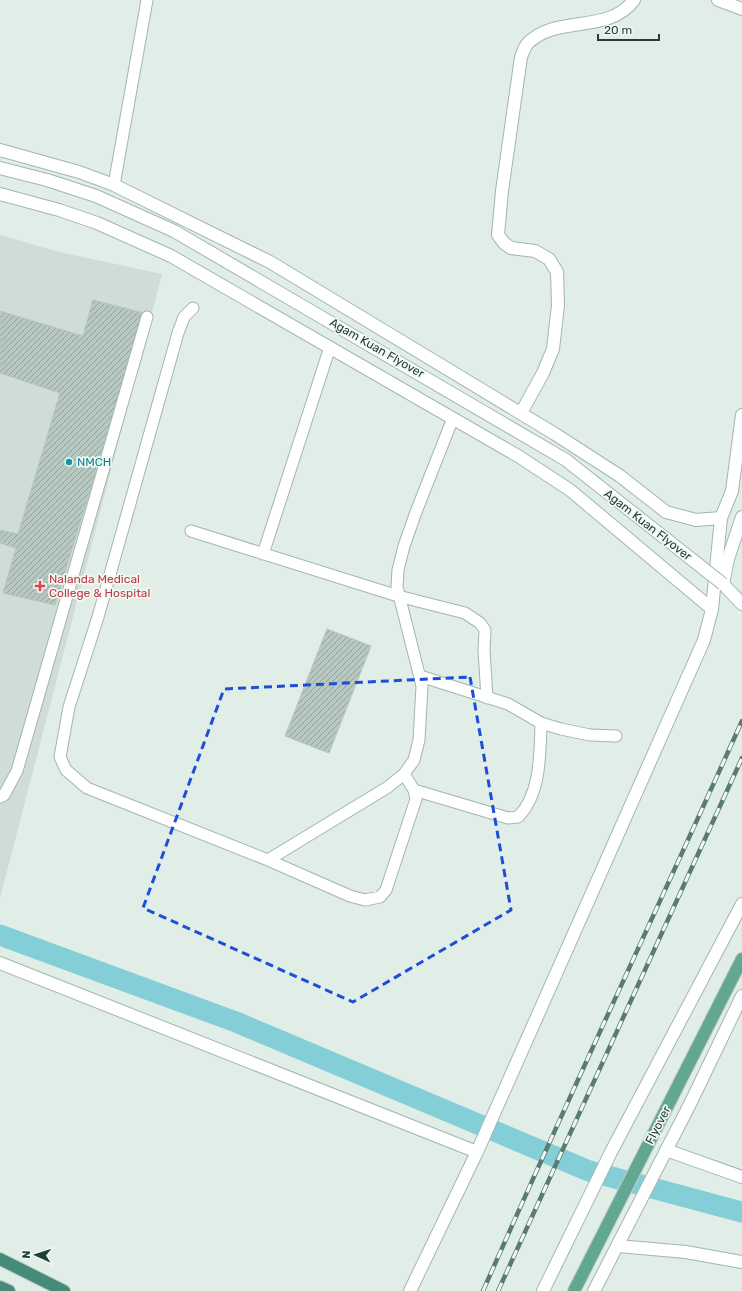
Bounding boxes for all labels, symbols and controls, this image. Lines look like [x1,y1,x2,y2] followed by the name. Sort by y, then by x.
[598,16,659,42] scale bar
[604,23,632,37] text: 20 m
[327,315,427,381] street label: Agam Kuan Flyover
[77,455,111,469] place label: NMCH
[64,457,74,467] marker: NMCH
[602,487,695,564] street label: Agam Kuan Flyover
[49,572,150,600] place label: Nalanda Medical College & Hospital
[34,580,46,592] marker: Nalanda Medical College & Hospital
[643,1103,674,1146] street label: Flyover
[16,1235,56,1275] north arrow
[20,1250,33,1259] text: N

